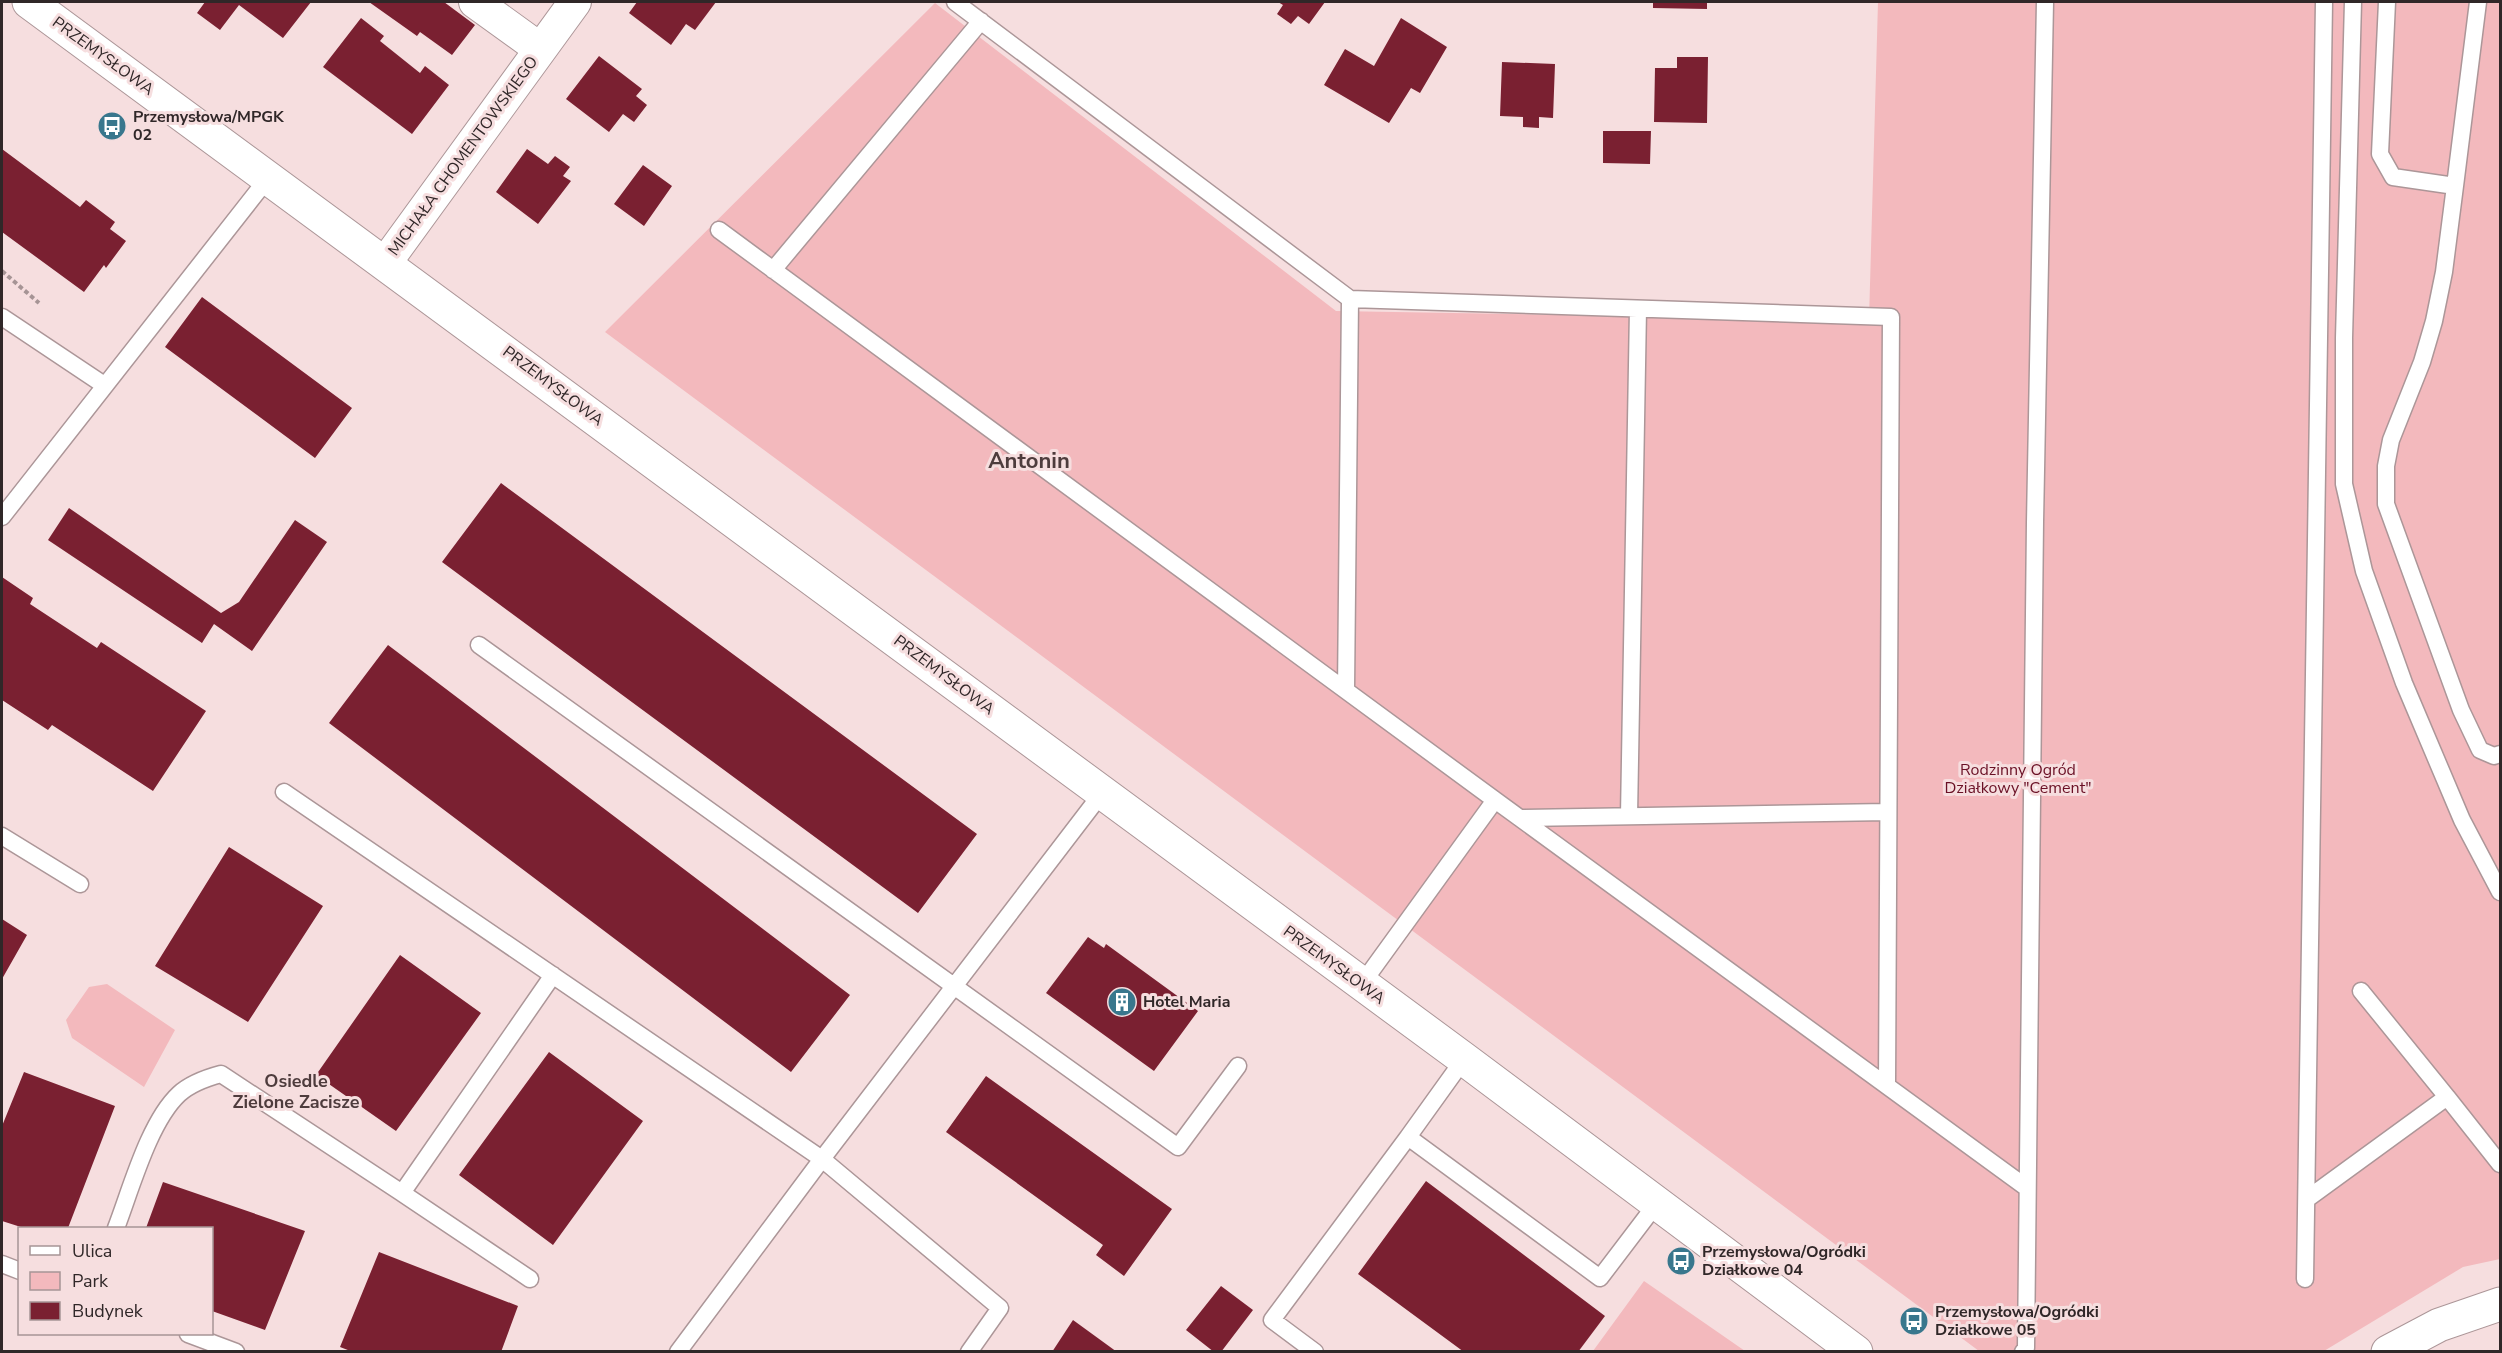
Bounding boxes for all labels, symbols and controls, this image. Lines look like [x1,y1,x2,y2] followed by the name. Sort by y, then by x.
[48,12,159,101] street label: PRZEMYSŁOWA
[383,52,543,260] street label: MICHAŁA CHOMENTOWSKIEGO
[133,106,285,146] place label: Przemysłowa/MPGK 02
[96,110,128,142] bus stop icon: Przemysłowa/MPGK 02
[498,341,608,431] street label: PRZEMYSŁOWA
[988,446,1070,476] district label: Antonin
[889,630,999,720] street label: PRZEMYSŁOWA
[1944,759,2092,799] park label: Rodzinny Ogród Działkowy "Cement"
[1279,921,1390,1010] street label: PRZEMYSŁOWA
[1106,986,1138,1018] building icon: Hotel Maria
[1143,991,1230,1013] place label: Hotel Maria
[233,1069,360,1114] district label: Osiedle Zielone Zacisze
[18,1227,213,1335] legend
[72,1239,112,1263] text: Ulica
[1702,1241,1866,1281] place label: Przemysłowa/Ogródki Działkowe 04
[1665,1245,1697,1277] bus stop icon: Przemysłowa/Ogródki Działkowe 04
[72,1269,109,1293] text: Park
[72,1299,144,1323] text: Budynek
[1935,1301,2099,1341] place label: Przemysłowa/Ogródki Działkowe 05
[1898,1305,1930,1337] bus stop icon: Przemysłowa/Ogródki Działkowe 05

